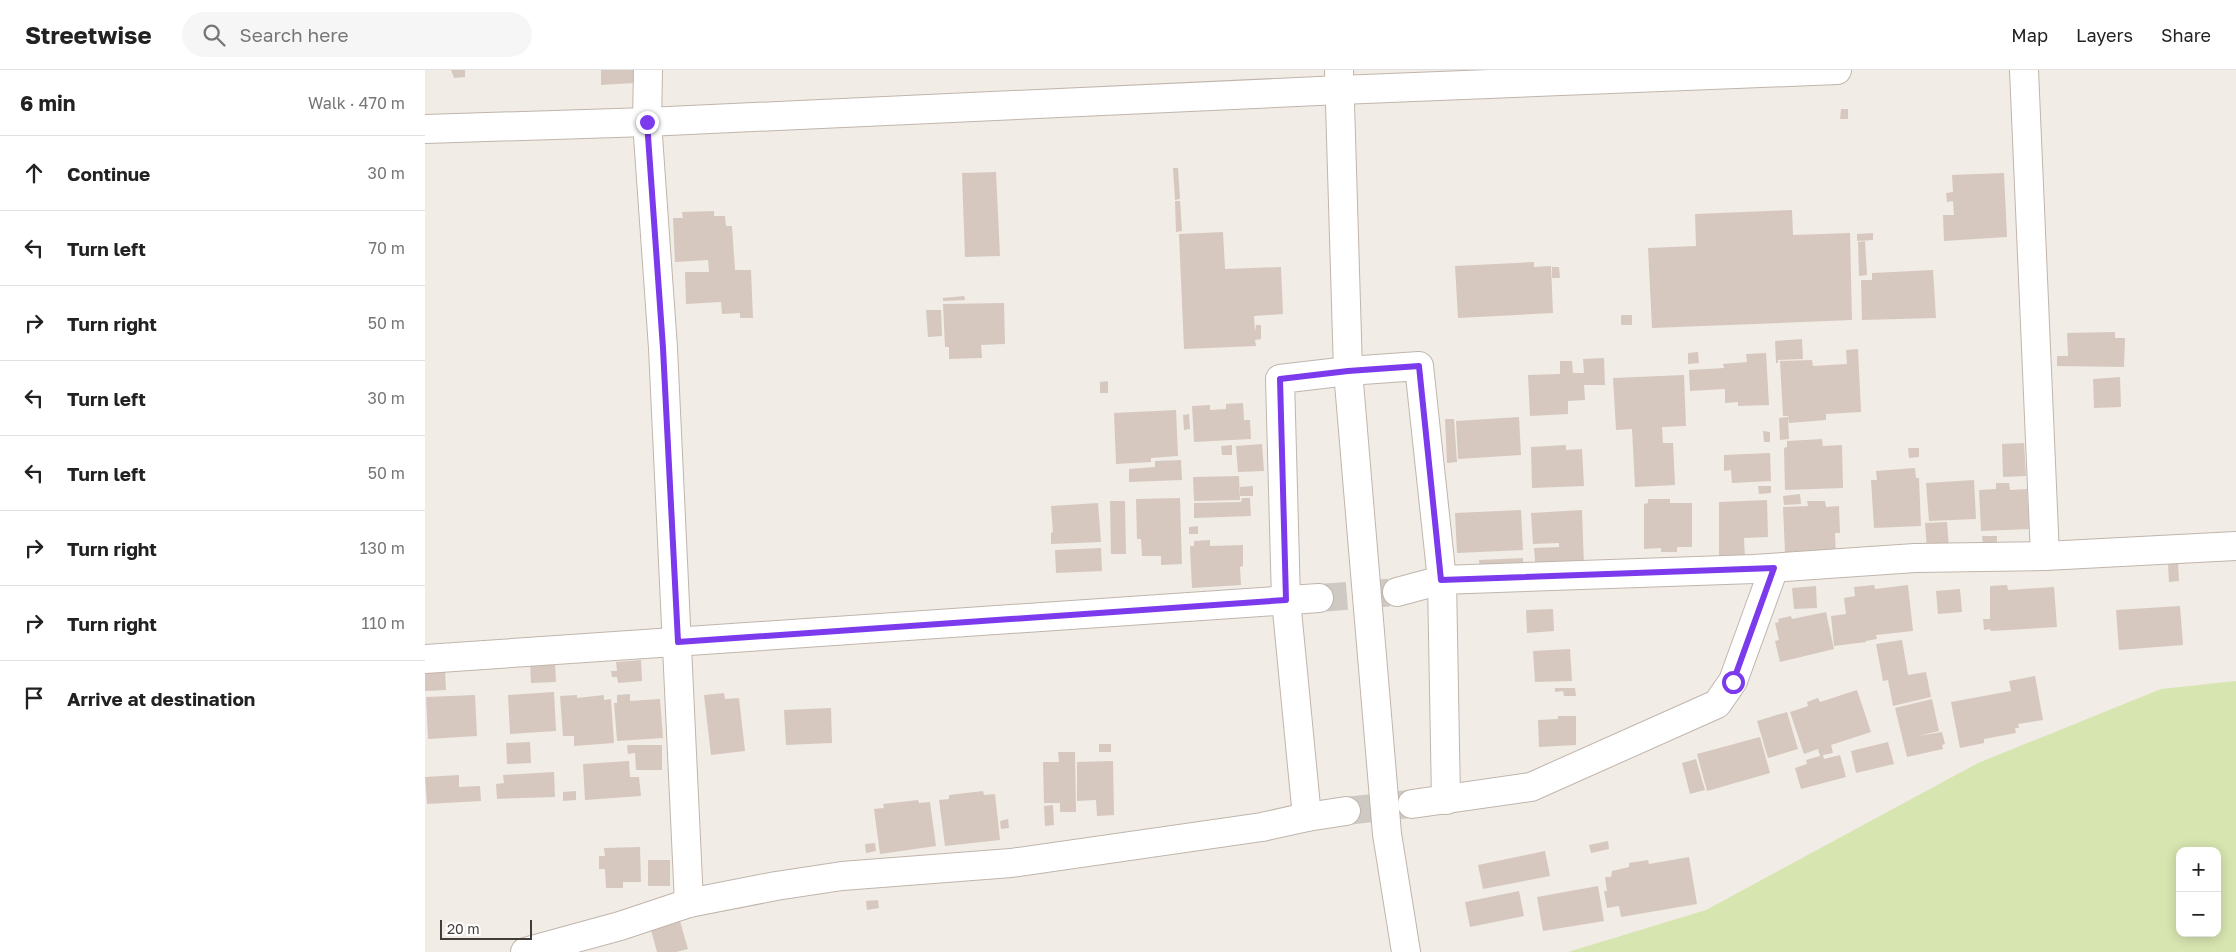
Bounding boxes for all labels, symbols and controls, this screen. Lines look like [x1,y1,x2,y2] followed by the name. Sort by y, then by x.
[182,12,532,57] search box
[25,20,152,49] text: Streetwise
[200,21,228,49] icon: search
[240,23,348,46] text: Search here
[2011,24,2048,46] text: Map
[2076,24,2133,46] text: Layers
[2161,24,2211,46] text: Share
[20,90,75,116] text: 6 min
[308,93,405,113] text: Walk · 470 m
[636,111,659,134] route end
[20,159,48,187] icon: ahead
[67,162,150,185] text: Continue
[368,163,405,183] text: 30 m
[20,234,48,262] icon: left
[67,237,146,260] text: Turn left
[368,238,405,258] text: 70 m
[20,309,48,337] icon: right
[67,312,157,335] text: Turn right
[368,313,405,333] text: 50 m
[20,384,48,412] icon: left
[67,387,146,410] text: Turn left
[368,388,405,408] text: 30 m
[20,459,48,487] icon: left
[67,462,146,485] text: Turn left
[368,463,405,483] text: 50 m
[20,534,48,562] icon: right
[67,537,157,560] text: Turn right
[360,538,405,558] text: 130 m
[20,609,48,637] icon: right
[67,612,157,635] text: Turn right
[361,613,405,633] text: 110 m
[1722,671,1745,694] route start
[20,684,48,712] icon: arrive
[67,687,255,710] text: Arrive at destination
[2176,847,2221,937] map controls
[2176,847,2221,892] button: +
[2176,892,2221,937] button: −
[440,917,533,940] scale bar
[447,920,480,937] text: 20 m

